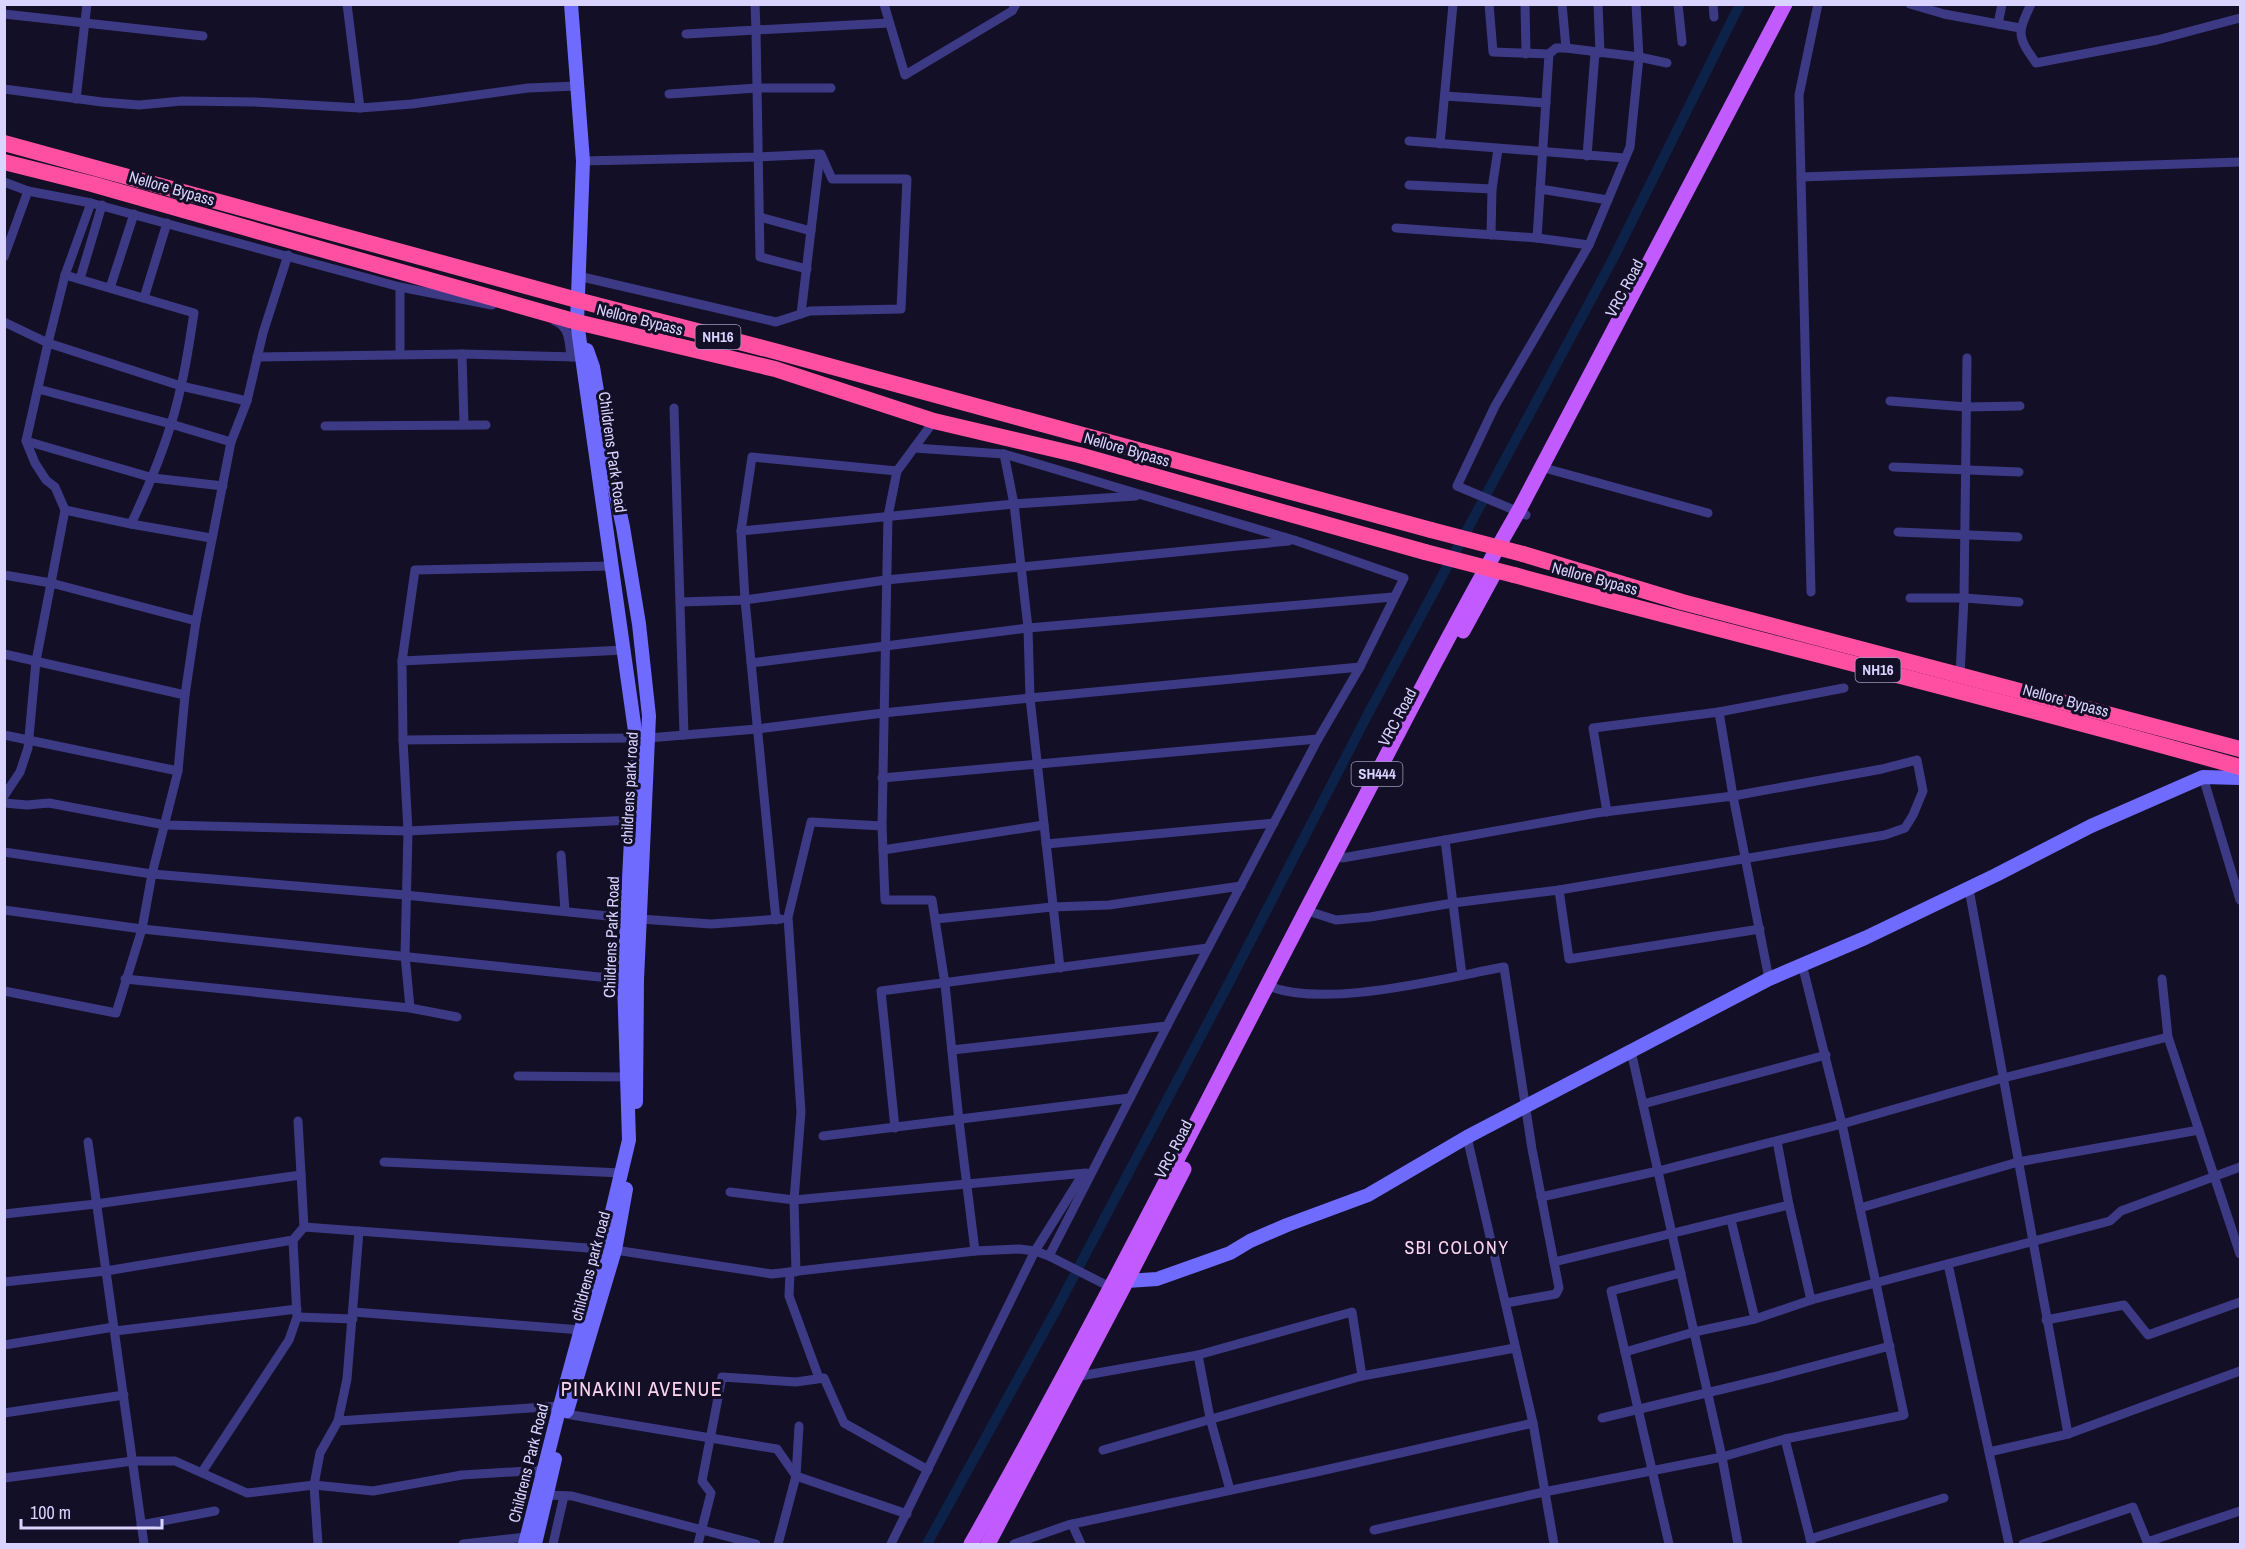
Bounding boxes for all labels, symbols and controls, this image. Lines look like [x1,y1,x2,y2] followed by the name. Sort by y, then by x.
[127,165,217,211] street label: Nellore Bypass
[1600,255,1648,321] street label: VRC Road
[595,298,685,340] street label: Nellore Bypass
[696,325,740,349] road number: NH16
[594,390,632,514] street label: Childrens Park Road
[1082,426,1172,472] street label: Nellore Bypass
[1550,556,1640,600] street label: Nellore Bypass
[1856,658,1900,682] road number: NH16
[2021,678,2111,722] street label: Nellore Bypass
[1373,684,1421,750] street label: VRC Road
[615,731,643,845] street label: childrens park road
[1352,762,1402,786] road number: SH444
[598,876,624,998] street label: Childrens Park Road
[1149,1116,1197,1182] street label: VRC Road
[565,1209,615,1323] street label: childrens park road
[1404,1235,1510,1260] district label: SBI COLONY
[561,1375,723,1402] district label: PINAKINI AVENUE
[503,1401,553,1525] street label: Childrens Park Road
[21,1492,162,1530] scale bar
[30,1500,71,1525] text: 100 m

